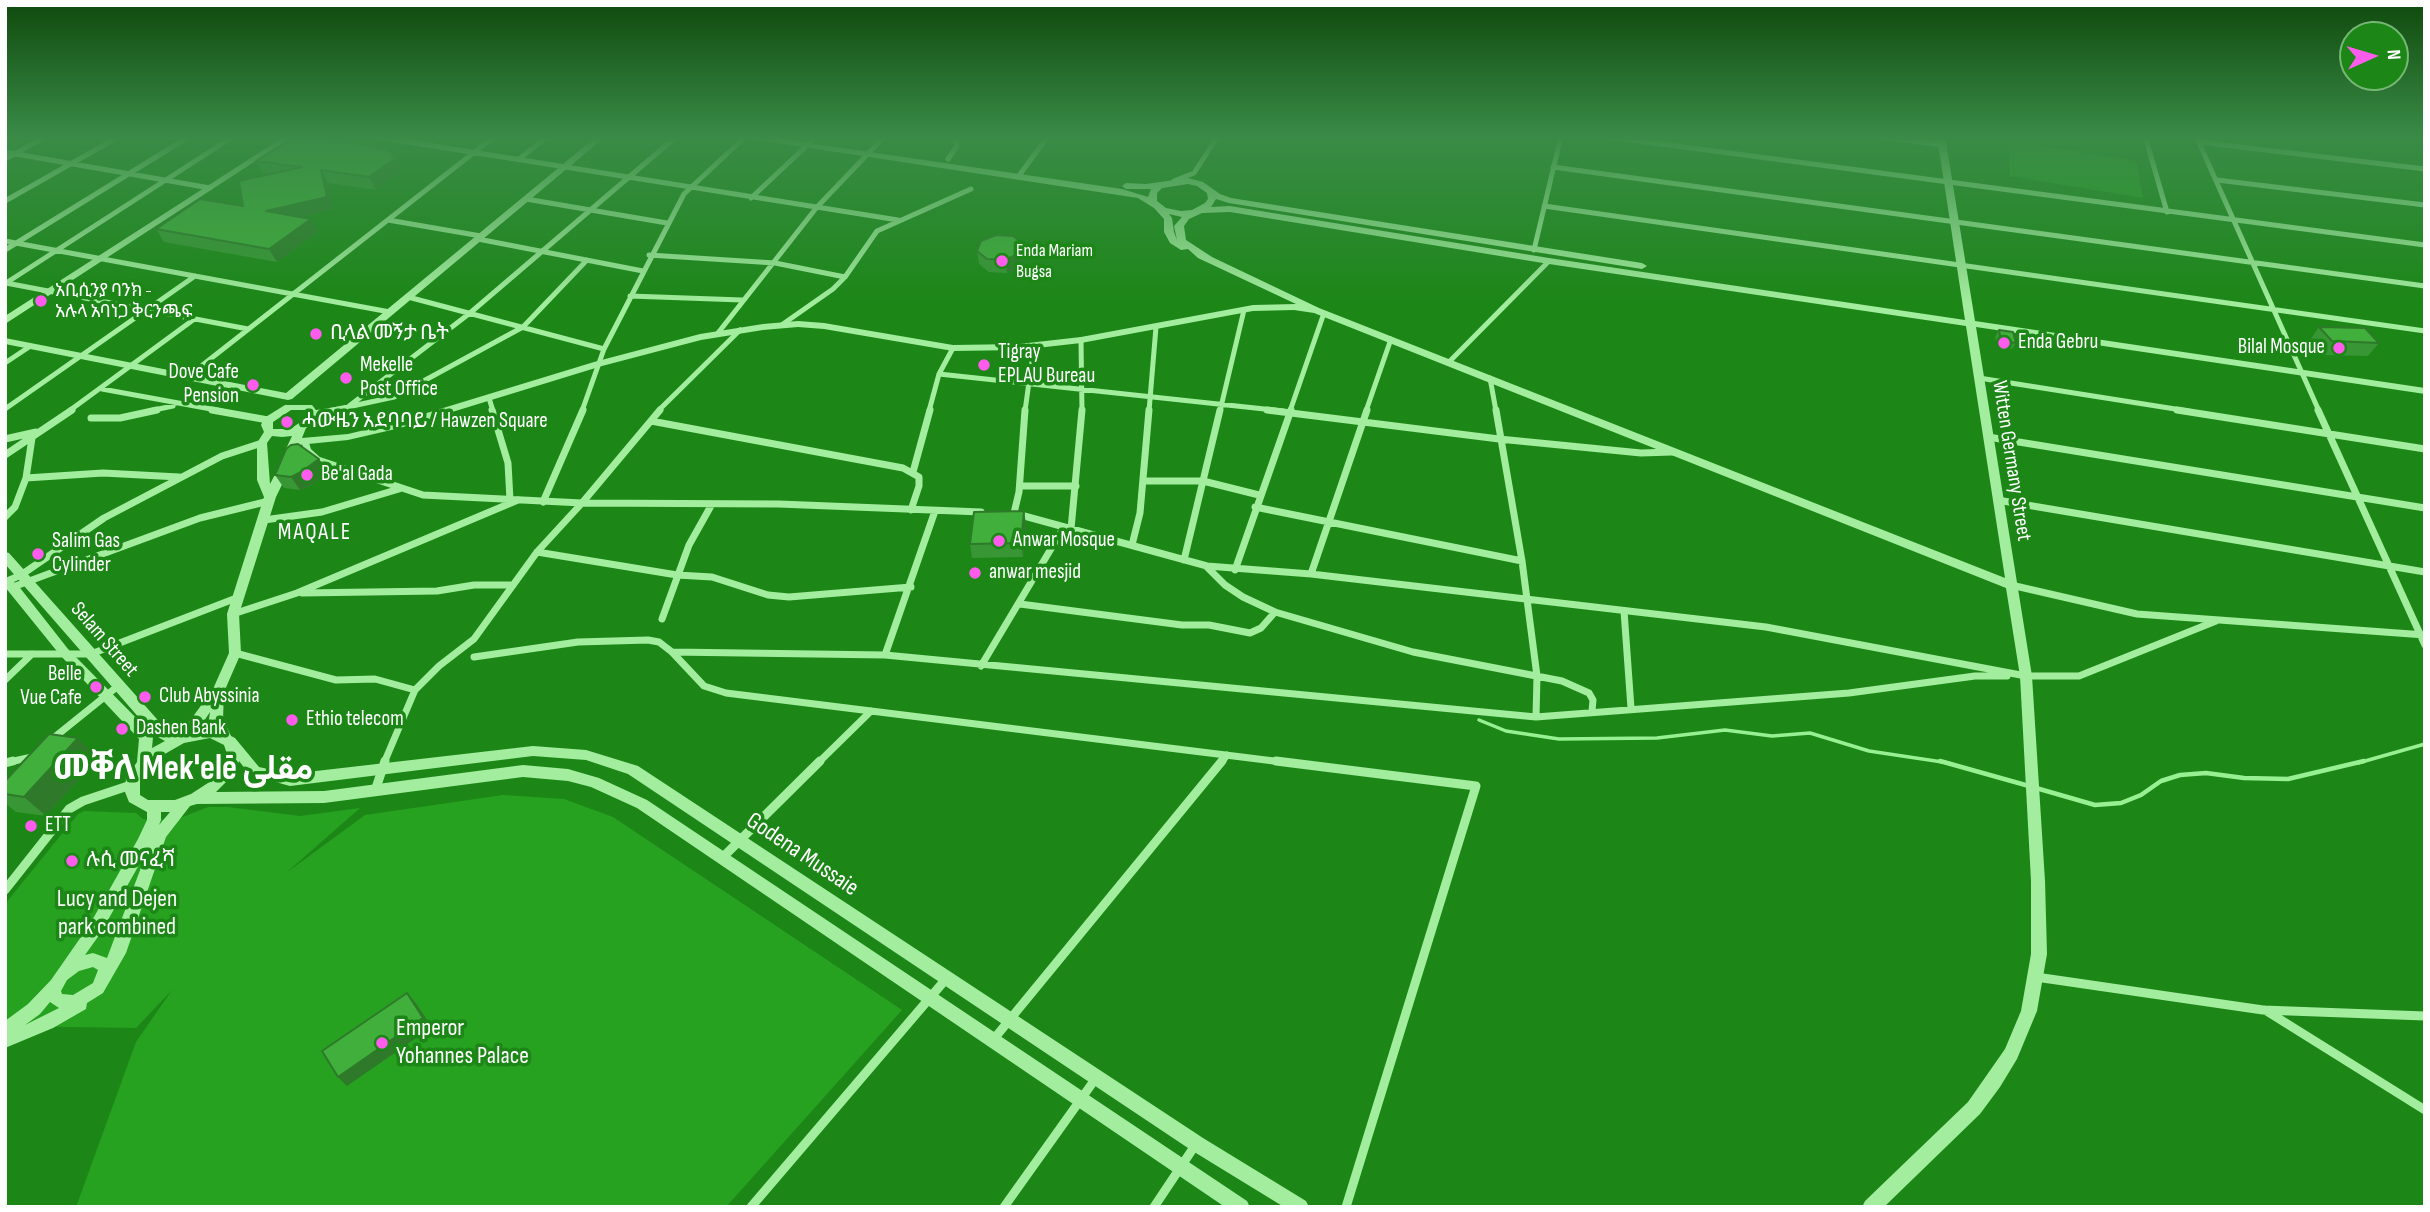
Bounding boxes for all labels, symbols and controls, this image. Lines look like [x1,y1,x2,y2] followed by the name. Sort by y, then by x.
[2339,21,2409,91] north arrow
[2382,49,2405,61] text: N
[1016,240,1093,282] place label: Enda Mariam Bugsa
[994,253,1010,269] marker: Enda Mariam Bugsa
[55,280,192,322] place label: አቢሲንያ ባንክ - አሉላ አባነጋ ቅርንጫፍ
[33,293,49,309] marker: አቢሲንያ ባንክ - አሉላ አባነጋ ቅርንጫፍ
[330,321,449,347] place label: ቢላል መኝታ ቤት
[308,326,324,342] marker: ቢላል መኝታ ቤት
[2018,330,2098,356] place label: Enda Gebru
[1996,335,2012,351] marker: Enda Gebru
[2238,335,2325,361] place label: Bilal Mosque
[998,340,1095,390] place label: Tigray EPLAU Bureau
[2331,340,2347,356] marker: Bilal Mosque
[360,353,438,403] place label: Mekelle Post Office
[976,357,992,373] marker: Tigray EPLAU Bureau
[168,360,239,410] place label: Dove Cafe Pension
[338,370,354,386] marker: Mekelle Post Office
[245,377,261,393] marker: Dove Cafe Pension
[1986,379,2036,543] street label: Witten Germany Street
[301,409,548,435] place label: ሓውዜን አደባባይ / Hawzen Square
[279,414,295,430] marker: ሓውዜን አደባባይ / Hawzen Square
[321,462,393,488] place label: Be'al Gada
[299,467,315,483] marker: Be'al Gada
[279,519,351,547] district label: MAQALE
[1013,528,1115,554] place label: Anwar Mosque
[52,529,120,579] place label: Salim Gas Cylinder
[991,533,1007,549] marker: Anwar Mosque
[30,546,46,562] marker: Salim Gas Cylinder
[989,560,1081,586] place label: anwar mesjid
[967,565,983,581] marker: anwar mesjid
[65,598,143,682] street label: Selam Street
[20,662,82,712] place label: Belle Vue Cafe
[88,679,104,695] marker: Belle Vue Cafe
[159,684,260,710] place label: Club Abyssinia
[137,689,153,705] marker: Club Abyssinia
[306,707,404,733] place label: Ethio telecom
[284,712,300,728] marker: Ethio telecom
[136,716,226,742] place label: Dashen Bank
[114,721,130,737] marker: Dashen Bank
[53,749,313,791] district label: መቐለ Mek'elē مقلى
[740,807,864,903] street label: Godena Mussaie
[45,813,71,839] place label: ETT
[23,818,39,834] marker: ETT
[86,848,175,874] place label: ሉሲ መናፈሻ
[64,853,80,869] marker: ሉሲ መናፈሻ
[57,886,177,942] park label: Lucy and Dejen park combined
[396,1015,529,1071] place label: Emperor Yohannes Palace
[374,1035,390,1051] marker: Emperor Yohannes Palace

